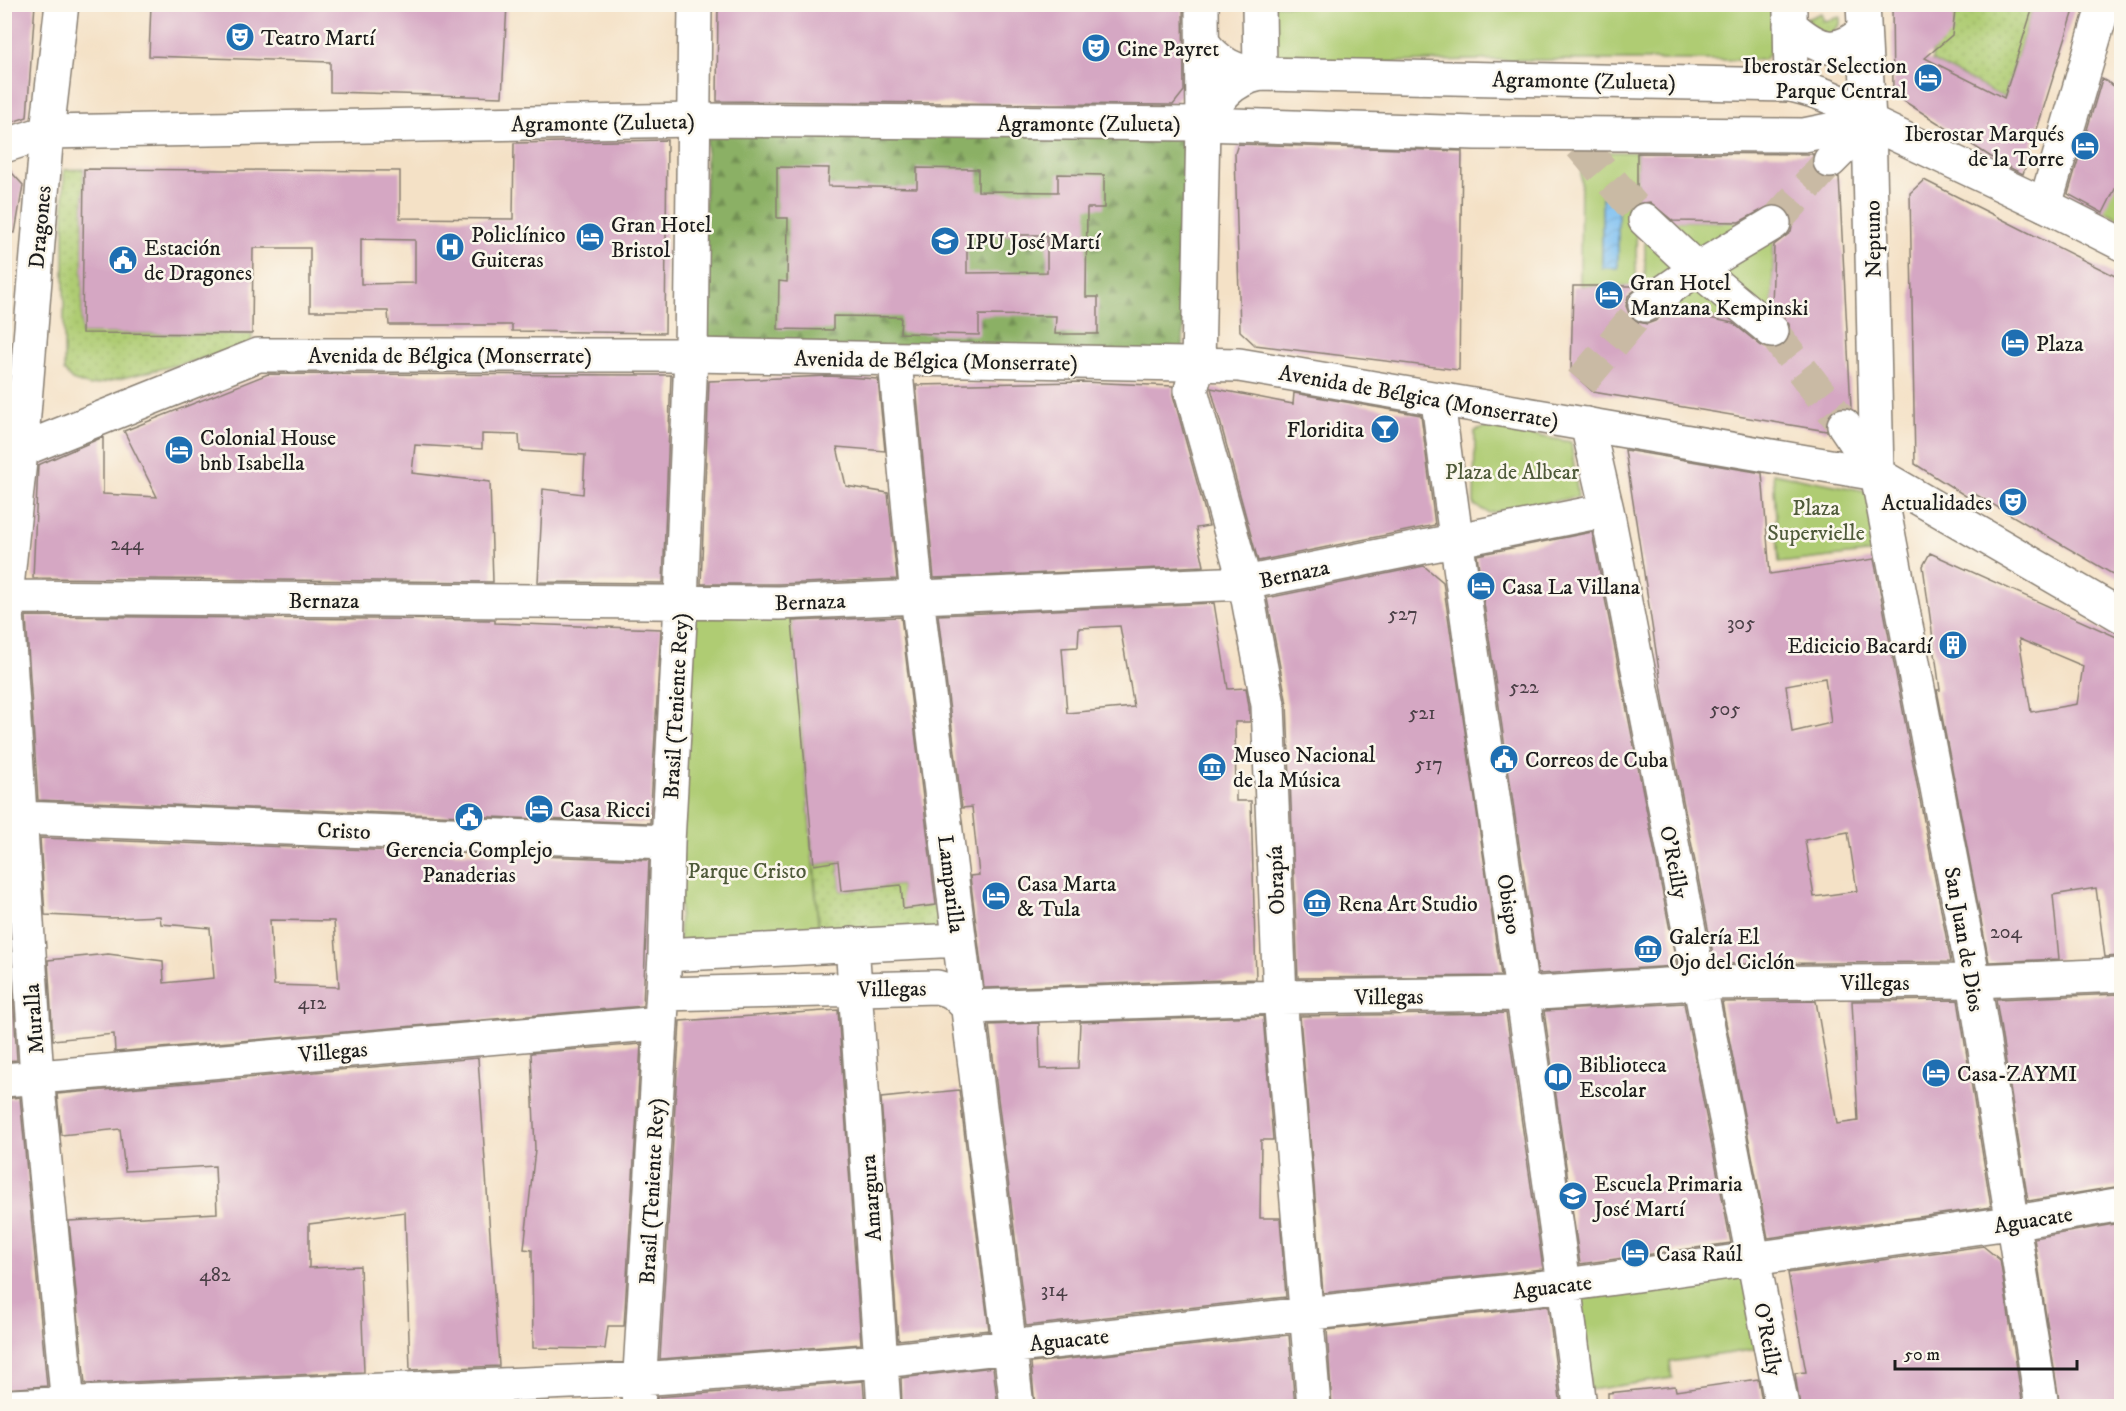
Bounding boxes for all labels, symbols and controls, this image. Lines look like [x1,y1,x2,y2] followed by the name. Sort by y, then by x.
[224,21,256,53] theatre icon: Teatro Martí
[261,25,376,52] place label: Teatro Martí
[1080,32,1112,64] theatre icon: Cine Payret
[1117,36,1219,63] place label: Cine Payret
[1742,53,1907,105] place label: Iberostar Selection Parque Central
[1912,62,1944,94] hotel icon: Iberostar Selection Parque Central
[1492,66,1676,97] street label: Agramonte (Zulueta)
[511,108,695,139] street label: Agramonte (Zulueta)
[997,111,1181,138] street label: Agramonte (Zulueta)
[1904,121,2064,173] place label: Iberostar Marqués de la Torre
[2069,130,2101,162] hotel icon: Iberostar Marqués de la Torre
[23,185,58,270] street label: Dragones
[1859,200,1888,278] street label: Neptuno
[611,212,712,264] place label: Gran Hotel Bristol
[574,221,606,253] hotel icon: Gran Hotel Bristol
[471,222,565,274] place label: Policlínico Guiteras
[929,225,961,257] school or university icon: IPU José Martí
[966,229,1101,256] place label: IPU José Martí
[434,231,466,263] hospital icon: Policlínico Guiteras
[144,235,252,287] place label: Estación de Dragones
[107,244,139,276] public building icon: Estación de Dragones
[1630,270,1808,322] place label: Gran Hotel Manzana Kempinski
[1593,279,1625,311] hotel icon: Gran Hotel Manzana Kempinski
[1999,327,2031,359] hotel icon: Plaza
[2036,331,2084,358] place label: Plaza
[308,343,592,370] street label: Avenida de Bélgica (Monserrate)
[794,346,1078,377] street label: Avenida de Bélgica (Monserrate)
[1277,360,1561,435] street label: Avenida de Bélgica (Monserrate)
[1369,413,1401,445] bar icon: Floridita
[1287,417,1365,444] place label: Floridita
[200,425,336,477] place label: Colonial House bnb Isabella
[163,434,195,466] hotel icon: Colonial House bnb Isabella
[1445,459,1580,486] park label: Plaza de Albear
[1997,486,2029,518] theatre icon: Actualidades
[1881,490,1992,517] place label: Actualidades
[1767,495,1865,547] park label: Plaza Supervielle
[111,532,144,557] house number: 244
[1257,554,1332,595] street label: Bernaza
[1465,570,1497,602] hotel icon: Casa La Villana
[1502,574,1641,601] place label: Casa La Villana
[289,588,360,615] street label: Bernaza
[774,588,847,617] street label: Bernaza
[1388,602,1418,627] house number: 527
[1727,611,1755,636] house number: 305
[658,612,695,800] street label: Brasil (Teniente Rey)
[1937,629,1969,661] building icon: Edicicio Bacardí
[1787,633,1933,660] place label: Edicicio Bacardí
[1509,675,1539,700] house number: 522
[1710,697,1740,722] house number: 505
[1408,701,1436,726] house number: 521
[1233,742,1376,794] place label: Museo Nacional de la Música
[1488,743,1520,775] public building icon: Correos de Cuba
[1525,747,1669,774] place label: Correos de Cuba
[1196,751,1228,783] museum icon: Museo Nacional de la Música
[1415,752,1443,777] house number: 517
[523,793,555,825] hotel icon: Casa Ricci
[560,797,650,824] place label: Casa Ricci
[453,801,485,833] public building icon: Gerencia Complejo Panaderias
[317,817,371,846] street label: Cristo
[1653,823,1694,902] street label: O'Reilly
[931,834,970,935] street label: Lamparilla
[386,837,552,889] place label: Gerencia Complejo Panaderias
[1262,844,1291,915] street label: Obrapía
[687,858,807,885] park label: Parque Cristo
[1938,865,1990,1014] street label: San Juan de Dios
[1017,871,1117,923] place label: Casa Marta & Tula
[1490,872,1527,936] street label: Obispo
[980,880,1012,912] hotel icon: Casa Marta & Tula
[1301,887,1333,919] museum icon: Rena Art Studio
[1338,891,1478,918] place label: Rena Art Studio
[1990,920,2023,945] house number: 204
[1669,924,1796,976] place label: Galería El Ojo del Ciclón
[1632,933,1664,965] museum icon: Galería El Ojo del Ciclón
[1839,970,1910,997] street label: Villegas
[856,975,927,1004] street label: Villegas
[19,982,50,1055] street label: Muralla
[1353,983,1424,1012] street label: Villegas
[298,991,327,1016] house number: 412
[297,1036,369,1069] street label: Villegas
[1579,1052,1667,1104] place label: Biblioteca Escolar
[1920,1057,1952,1089] hotel icon: Casa-ZAYMI
[1542,1061,1574,1093] library icon: Biblioteca Escolar
[1957,1061,2077,1088] place label: Casa-ZAYMI
[634,1097,671,1285] street label: Brasil (Teniente Rey)
[855,1153,888,1242] street label: Amargura
[1592,1171,1743,1223] place label: Escuela Primaria José Martí
[1557,1180,1589,1212] school or university icon: Escuela Primaria José Martí
[1992,1201,2075,1240] street label: Aguacate
[1619,1237,1651,1269] hotel icon: Casa Raúl
[1656,1241,1743,1268] place label: Casa Raúl
[199,1263,231,1288] house number: 482
[1511,1269,1593,1306] street label: Aguacate
[1041,1278,1068,1303] house number: 314
[1747,1300,1788,1379] street label: O'Reilly
[1028,1323,1110,1358] street label: Aguacate
[1895,1333,2076,1371] scale bar
[1904,1344,1940,1366] text: 50 m

